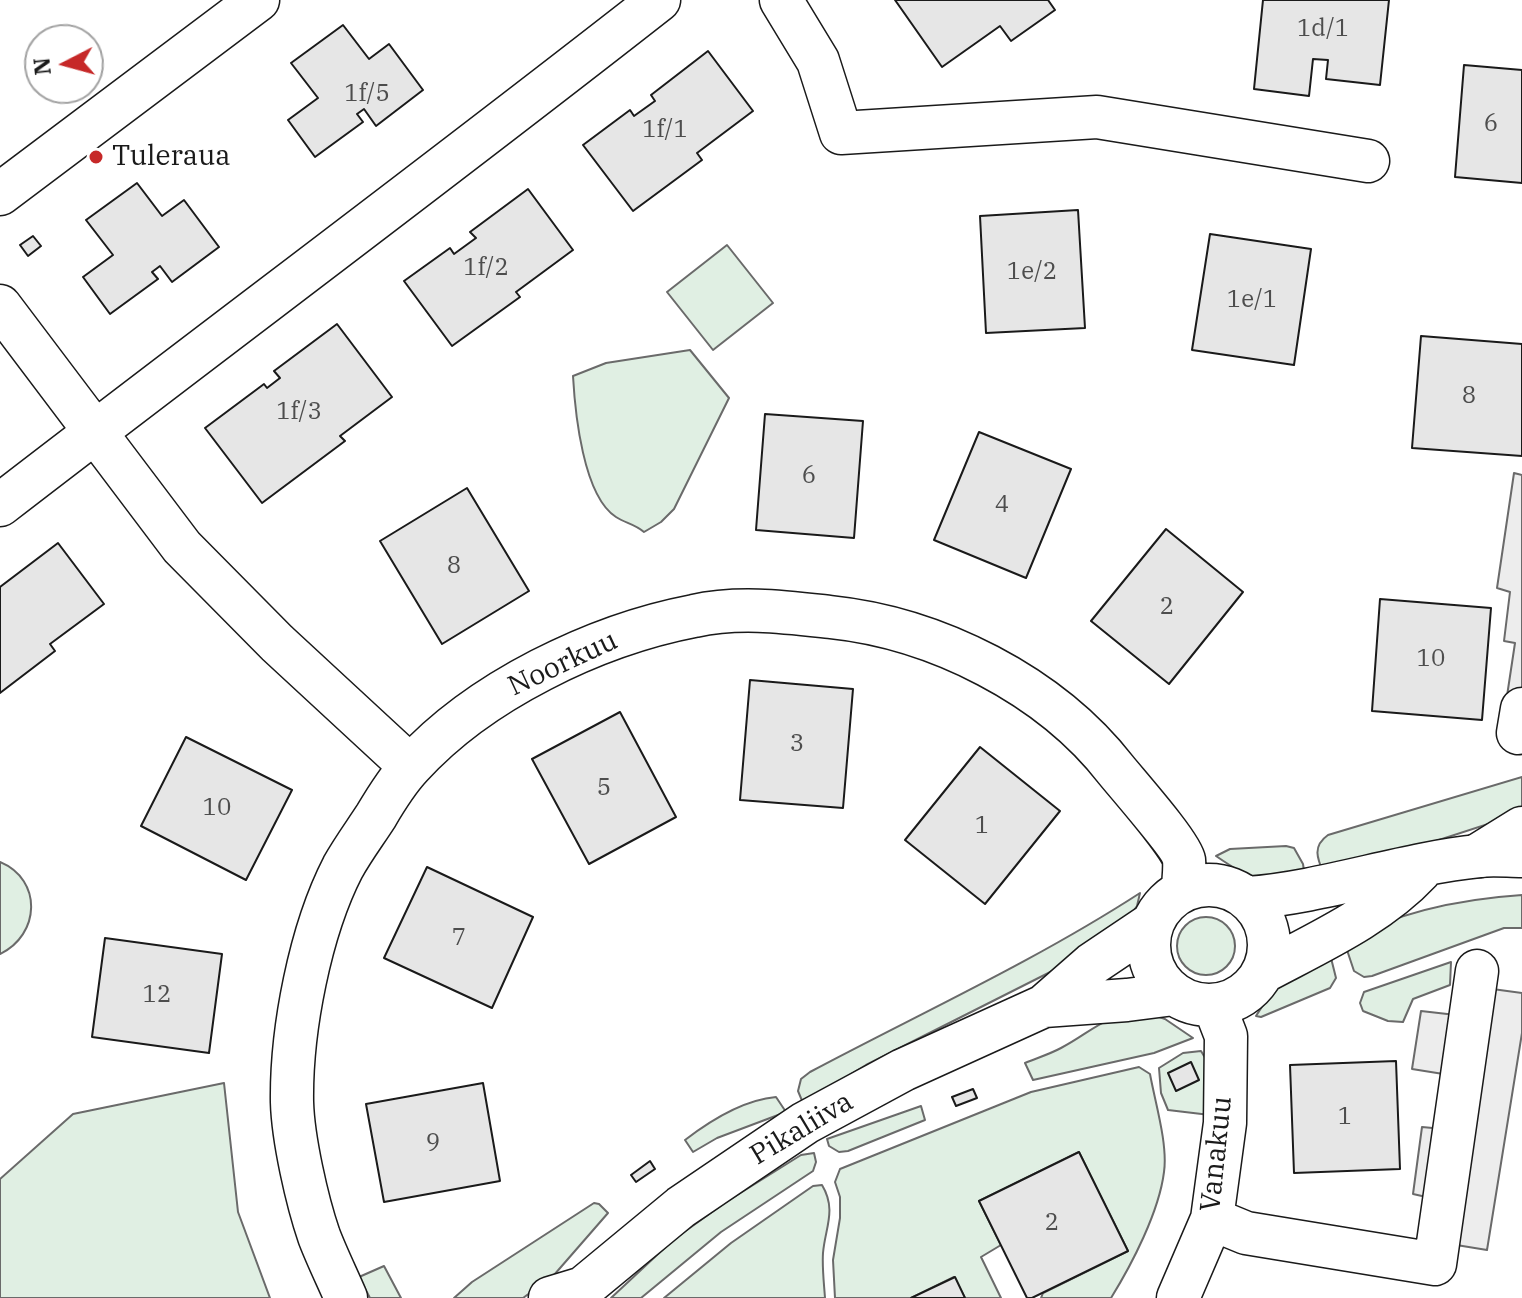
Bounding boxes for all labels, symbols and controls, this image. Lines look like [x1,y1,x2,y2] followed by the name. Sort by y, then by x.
[1297,15,1349,43] house number: 1d/1
[24,24,104,104] north arrow
[26,56,57,77] text: N
[344,80,390,108] house number: 1f/5
[1484,110,1498,138] house number: 6
[642,116,688,144] house number: 1f/1
[112,140,231,174] place label: Tuleraua
[87,148,105,166] marker: Tuleraua
[463,254,509,282] house number: 1f/2
[1007,258,1057,286] house number: 1e/2
[1227,286,1277,314] house number: 1e/1
[1462,382,1476,410] house number: 8
[276,398,322,426] house number: 1f/3
[802,462,816,490] house number: 6
[995,491,1009,519] house number: 4
[447,552,461,580] house number: 8
[1160,593,1174,621] house number: 2
[503,624,623,704] street label: Noorkuu
[1417,645,1445,673] house number: 10
[790,730,804,758] house number: 3
[597,774,611,802] house number: 5
[203,794,231,822] house number: 10
[975,812,989,840] house number: 1
[452,924,466,952] house number: 7
[143,981,171,1009] house number: 12
[745,1085,859,1173] street label: Pikaliiva
[1194,1095,1240,1213] street label: Vanakuu
[1338,1103,1352,1131] house number: 1
[426,1129,440,1157] house number: 9
[1045,1209,1059,1237] house number: 2

